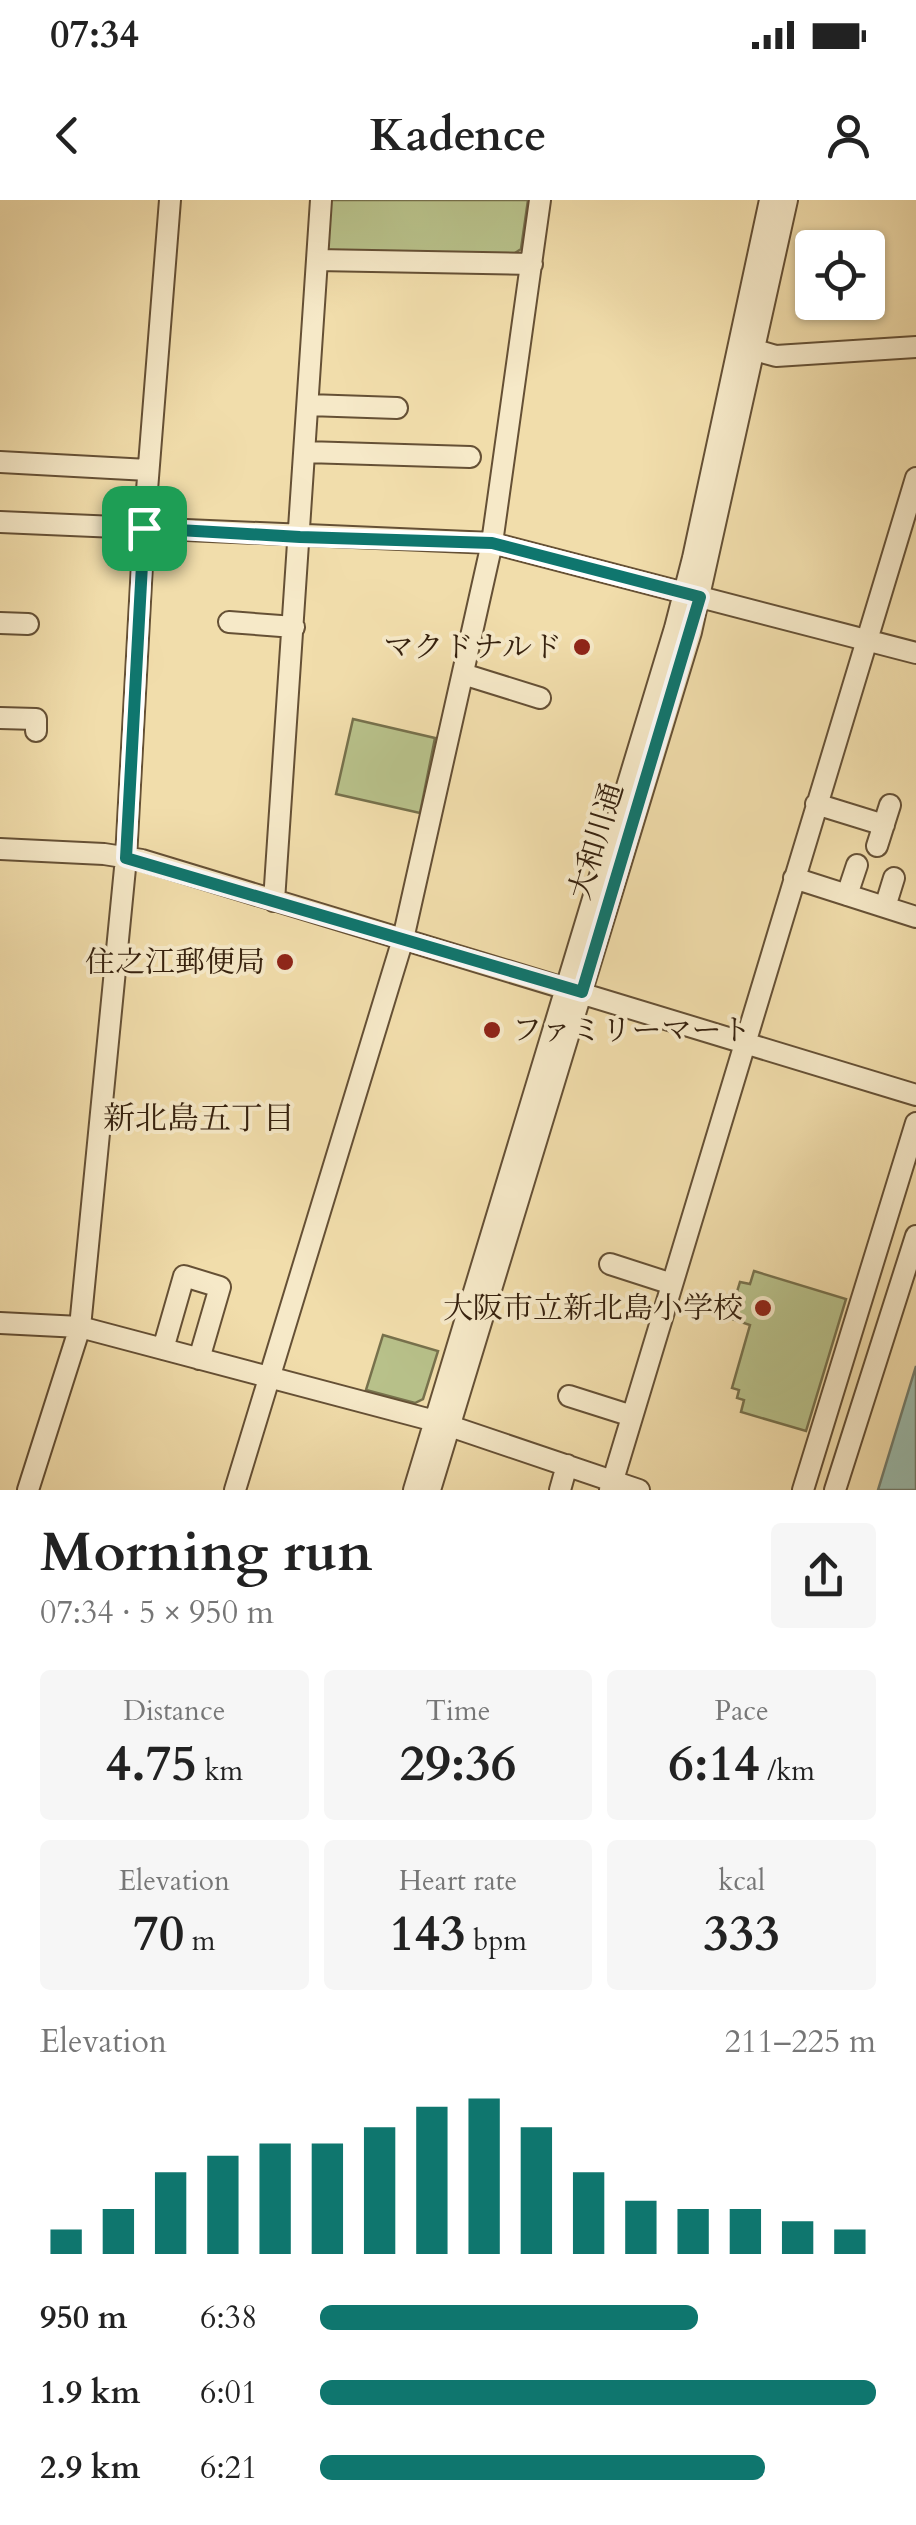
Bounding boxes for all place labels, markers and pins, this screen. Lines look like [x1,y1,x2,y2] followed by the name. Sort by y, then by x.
[102,486,187,571] pin
[384,627,562,668] place label: マクドナルド
[571,636,593,658] marker: マクドナルド
[85,942,265,983] place label: 住之江郵便局
[274,951,296,973] marker: 住之江郵便局
[512,1010,751,1051] place label: ファミリーマート
[481,1019,503,1041] marker: ファミリーマート
[443,1288,743,1329] place label: 大阪市立新北島小学校
[752,1297,774,1319] marker: 大阪市立新北島小学校

